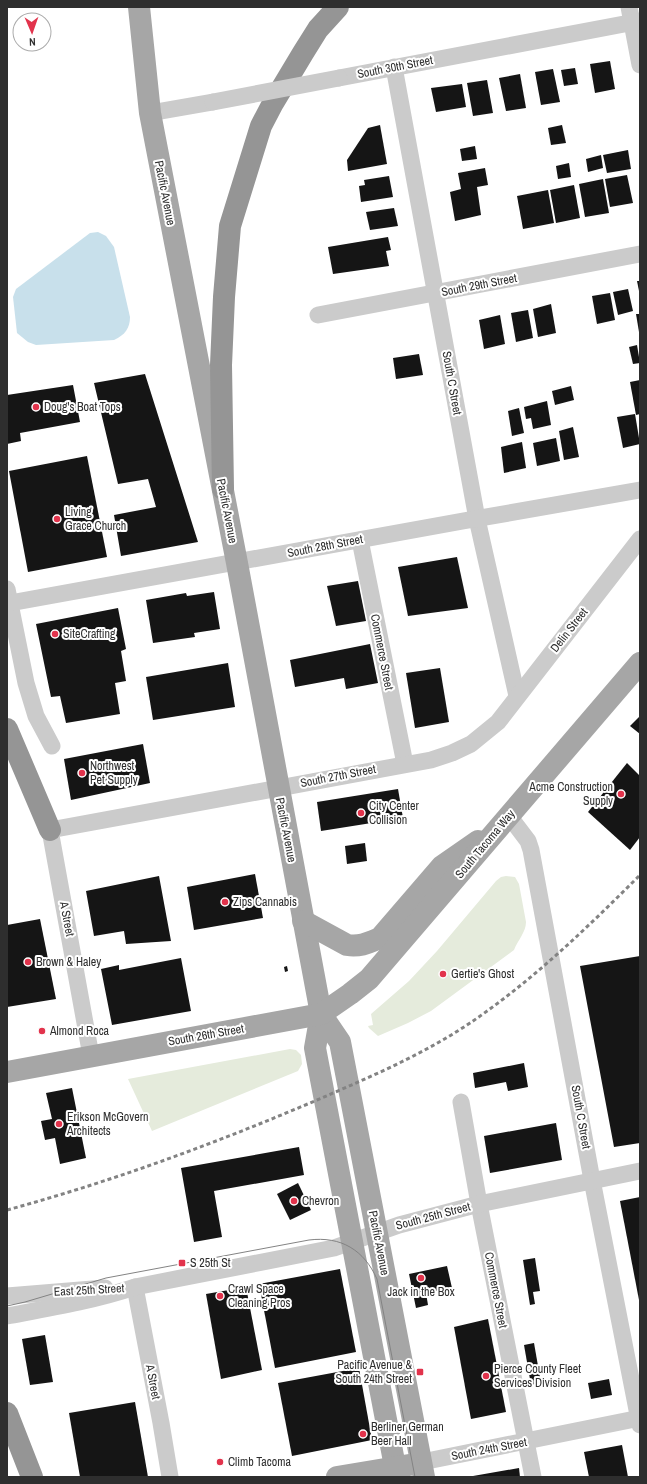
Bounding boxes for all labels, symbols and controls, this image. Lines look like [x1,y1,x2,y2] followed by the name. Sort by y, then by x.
[12,12,52,52] north arrow
[29,35,36,49] text: N
[356,52,434,82] street label: South 30th Street
[151,159,179,227] street label: Pacific Avenue
[440,270,518,300] street label: South 29th Street
[439,350,466,416] street label: South C Street
[44,399,121,415] place label: Doug's Boat Tops
[31,402,41,412] marker: Doug's Boat Tops
[213,477,241,545] street label: Pacific Avenue
[65,504,126,534] place label: Living Grace Church
[52,514,62,524] marker: Living Grace Church
[286,531,364,561] street label: South 28th Street
[547,604,591,655] street label: Delin Street
[367,613,397,692] street label: Commerce Street
[63,626,116,642] place label: SiteCrafting
[50,629,60,639] marker: SiteCrafting
[90,758,138,788] place label: Northwest Pet Supply
[299,761,377,791] street label: South 27th Street
[77,768,87,778] marker: Northwest Pet Supply
[528,779,613,809] place label: Acme Construction Supply
[616,789,626,799] marker: Acme Construction Supply
[272,796,300,864] street label: Pacific Avenue
[369,798,419,828] place label: City Center Collision
[452,806,518,882] street label: South Tacoma Way
[356,808,366,818] marker: City Center Collision
[233,894,297,910] place label: Zips Cannabis
[220,897,230,907] marker: Zips Cannabis
[56,899,78,938] street label: A Street
[36,954,101,970] place label: Brown & Haley
[23,957,33,967] marker: Brown & Haley
[451,966,514,982] place label: Gertie's Ghost
[438,969,448,979] marker: Gertie's Ghost
[167,1020,245,1050] street label: South 26th Street
[49,1023,110,1039] place label: Almond Roca
[37,1026,47,1036] marker: Almond Roca
[568,1084,595,1150] street label: South C Street
[66,1109,148,1139] place label: Erikson McGovern Architects
[54,1119,64,1129] marker: Erikson McGovern Architects
[302,1193,339,1209] place label: Chevron
[289,1196,299,1206] marker: Chevron
[394,1198,472,1234] street label: South 25th Street
[365,1209,393,1277] street label: Pacific Avenue
[481,1251,511,1330] street label: Commerce Street
[190,1255,231,1271] place label: S 25th St
[177,1258,187,1268] marker: S 25th St
[416,1273,426,1283] marker: Jack in the Box
[53,1280,125,1300] street label: East 25th Street
[228,1281,290,1311] place label: Crawl Space Cleaning Pros
[387,1284,455,1300] place label: Jack in the Box
[215,1291,225,1301] marker: Crawl Space Cleaning Pros
[335,1357,412,1387] place label: Pacific Avenue & South 24th Street
[494,1361,581,1391] place label: Pierce County Fleet Services Division
[142,1362,164,1401] street label: A Street
[415,1367,425,1377] marker: Pacific Avenue & South 24th Street
[481,1371,491,1381] marker: Pierce County Fleet Services Division
[371,1419,444,1449] place label: Berliner German Beer Hall
[358,1429,368,1439] marker: Berliner German Beer Hall
[450,1434,528,1464] street label: South 24th Street
[228,1454,291,1470] place label: Climb Tacoma
[215,1457,225,1467] marker: Climb Tacoma

